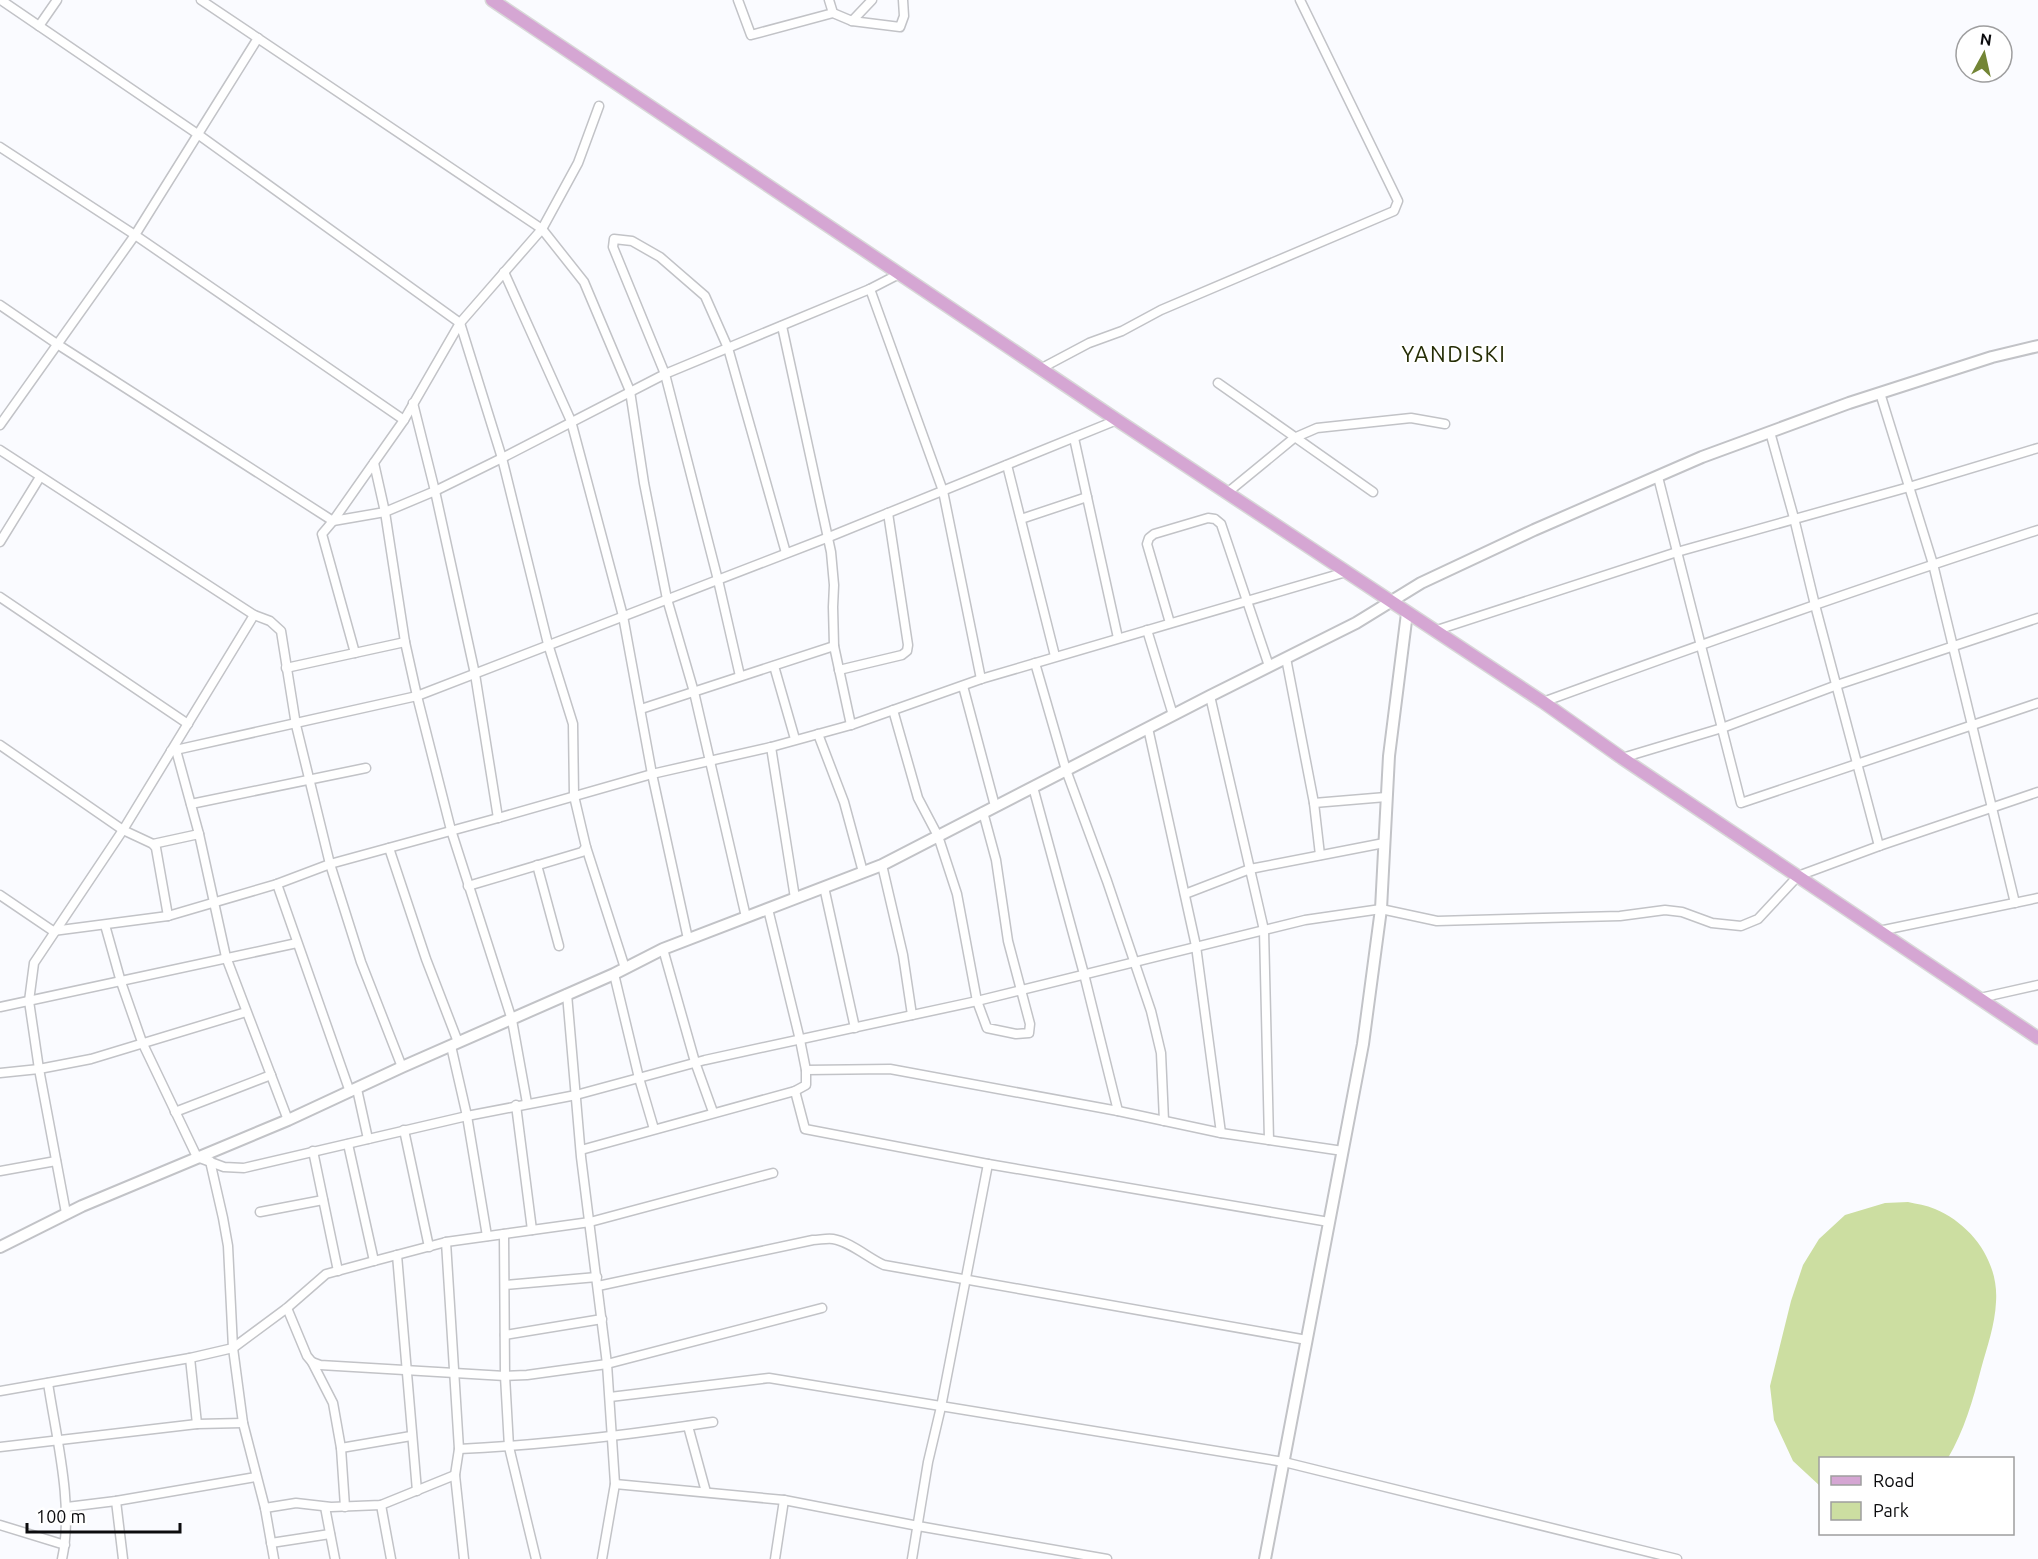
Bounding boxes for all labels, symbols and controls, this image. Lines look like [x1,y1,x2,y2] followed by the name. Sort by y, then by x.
[1954,24,2014,84] north arrow
[1979,29,1993,49] text: N
[1402,341,1506,366] district label: YANDISKI
[1819,1457,2014,1535] legend
[1873,1470,1915,1490] text: Road
[27,1496,180,1534] scale bar
[1873,1500,1909,1520] text: Park
[36,1506,86,1526] text: 100 m

